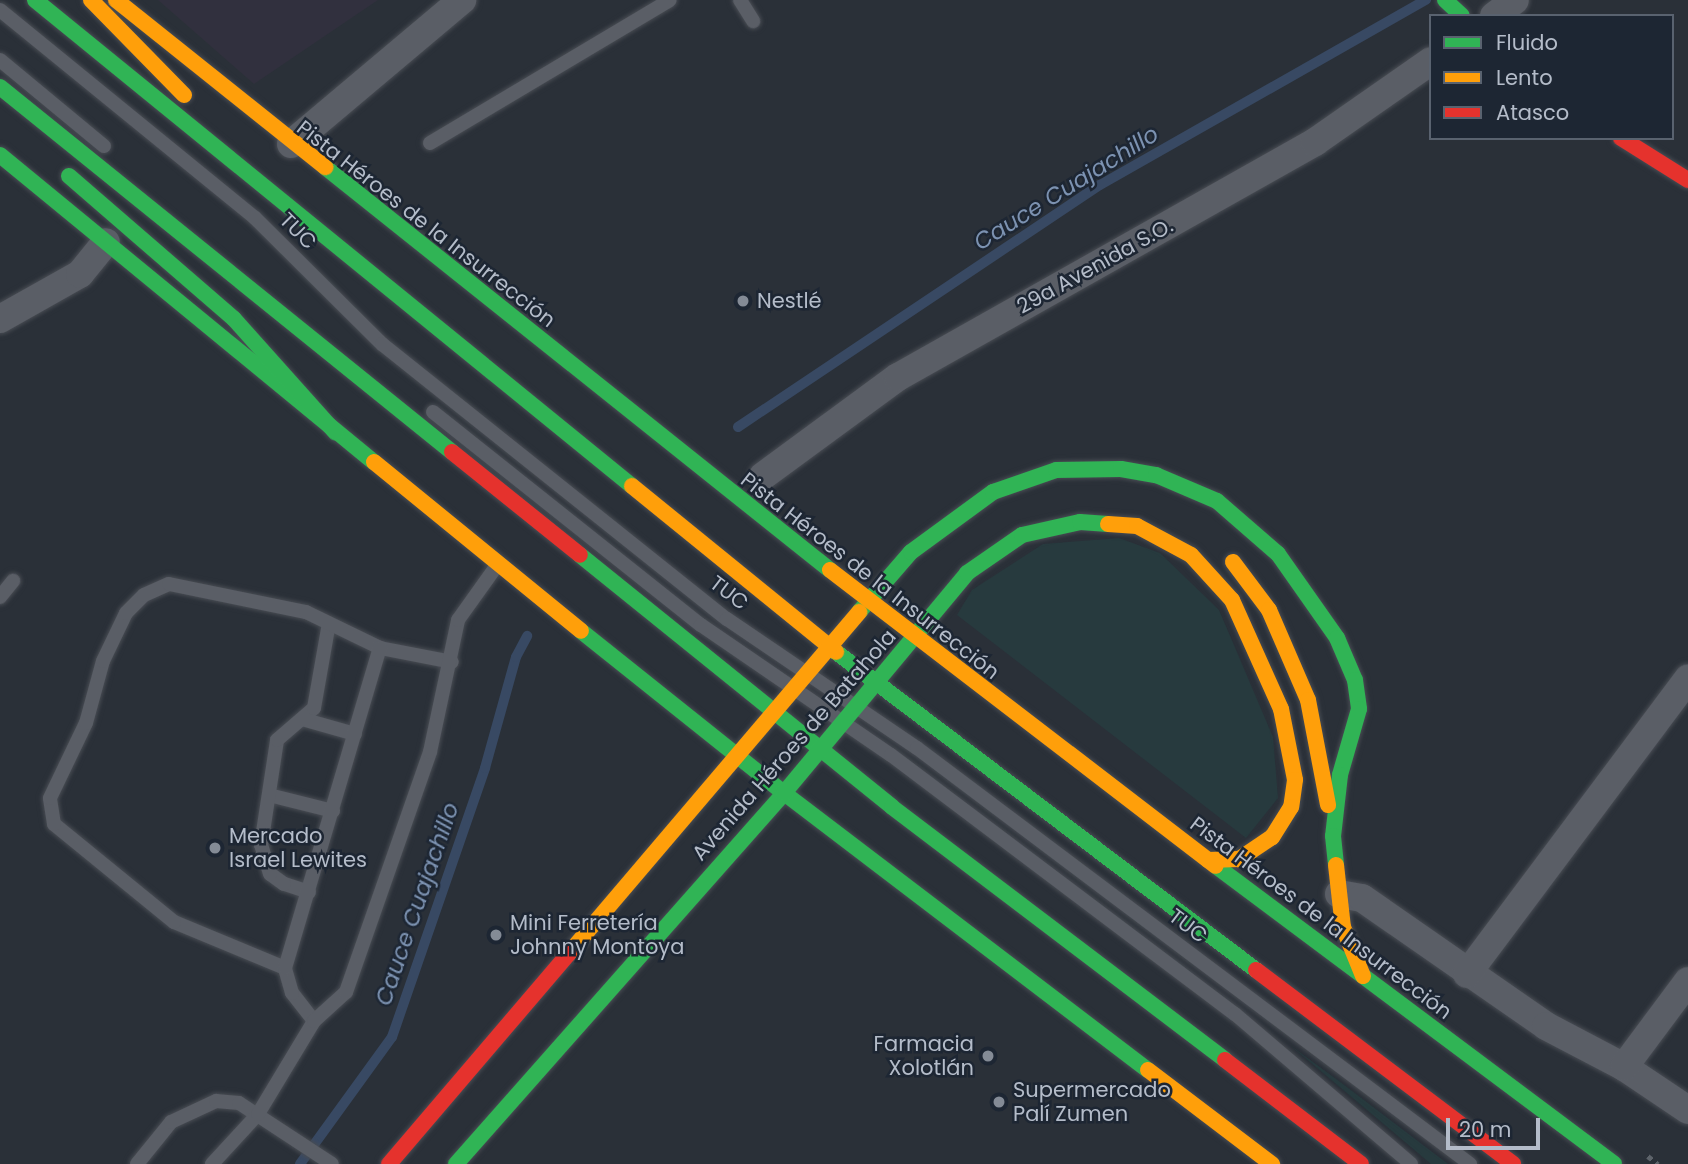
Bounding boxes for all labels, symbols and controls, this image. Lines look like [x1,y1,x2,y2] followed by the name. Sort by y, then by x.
[1429,14,1674,140] legend
[1496,28,1558,57] text: Fluido
[1496,63,1553,92] text: Lento
[1496,98,1569,127] text: Atasco
[292,115,560,333] street label: Pista Héroes de la Insurrección
[968,120,1164,256] water label: Cauce Cuajachillo
[274,207,322,255] street label: TUC
[1013,213,1177,319] street label: 29a Avenida S.O.
[757,288,822,314] place label: Nestlé
[735,293,751,309] marker: Nestlé
[736,467,1004,685] street label: Pista Héroes de la Insurrección
[705,570,753,616] street label: TUC
[687,624,901,866] street label: Avenida Héroes de Batahola
[369,799,465,1009] water label: Cauce Cuajachillo
[1185,811,1457,1025] street label: Pista Héroes de la Insurrección
[229,823,367,873] place label: Mercado Israel Lewites
[207,840,223,856] marker: Mercado Israel Lewites
[1164,903,1212,949] street label: TUC
[510,910,684,960] place label: Mini Ferretería Johnny Montoya
[488,927,504,943] marker: Mini Ferretería Johnny Montoya
[873,1031,974,1081] place label: Farmacia Xolotlán
[980,1048,996,1064] marker: Farmacia Xolotlán
[1013,1077,1171,1127] place label: Supermercado Palí Zumen
[991,1094,1007,1110] marker: Supermercado Palí Zumen
[1450,1104,1544,1148] scale bar
[1459,1115,1512,1144] text: 20 m

